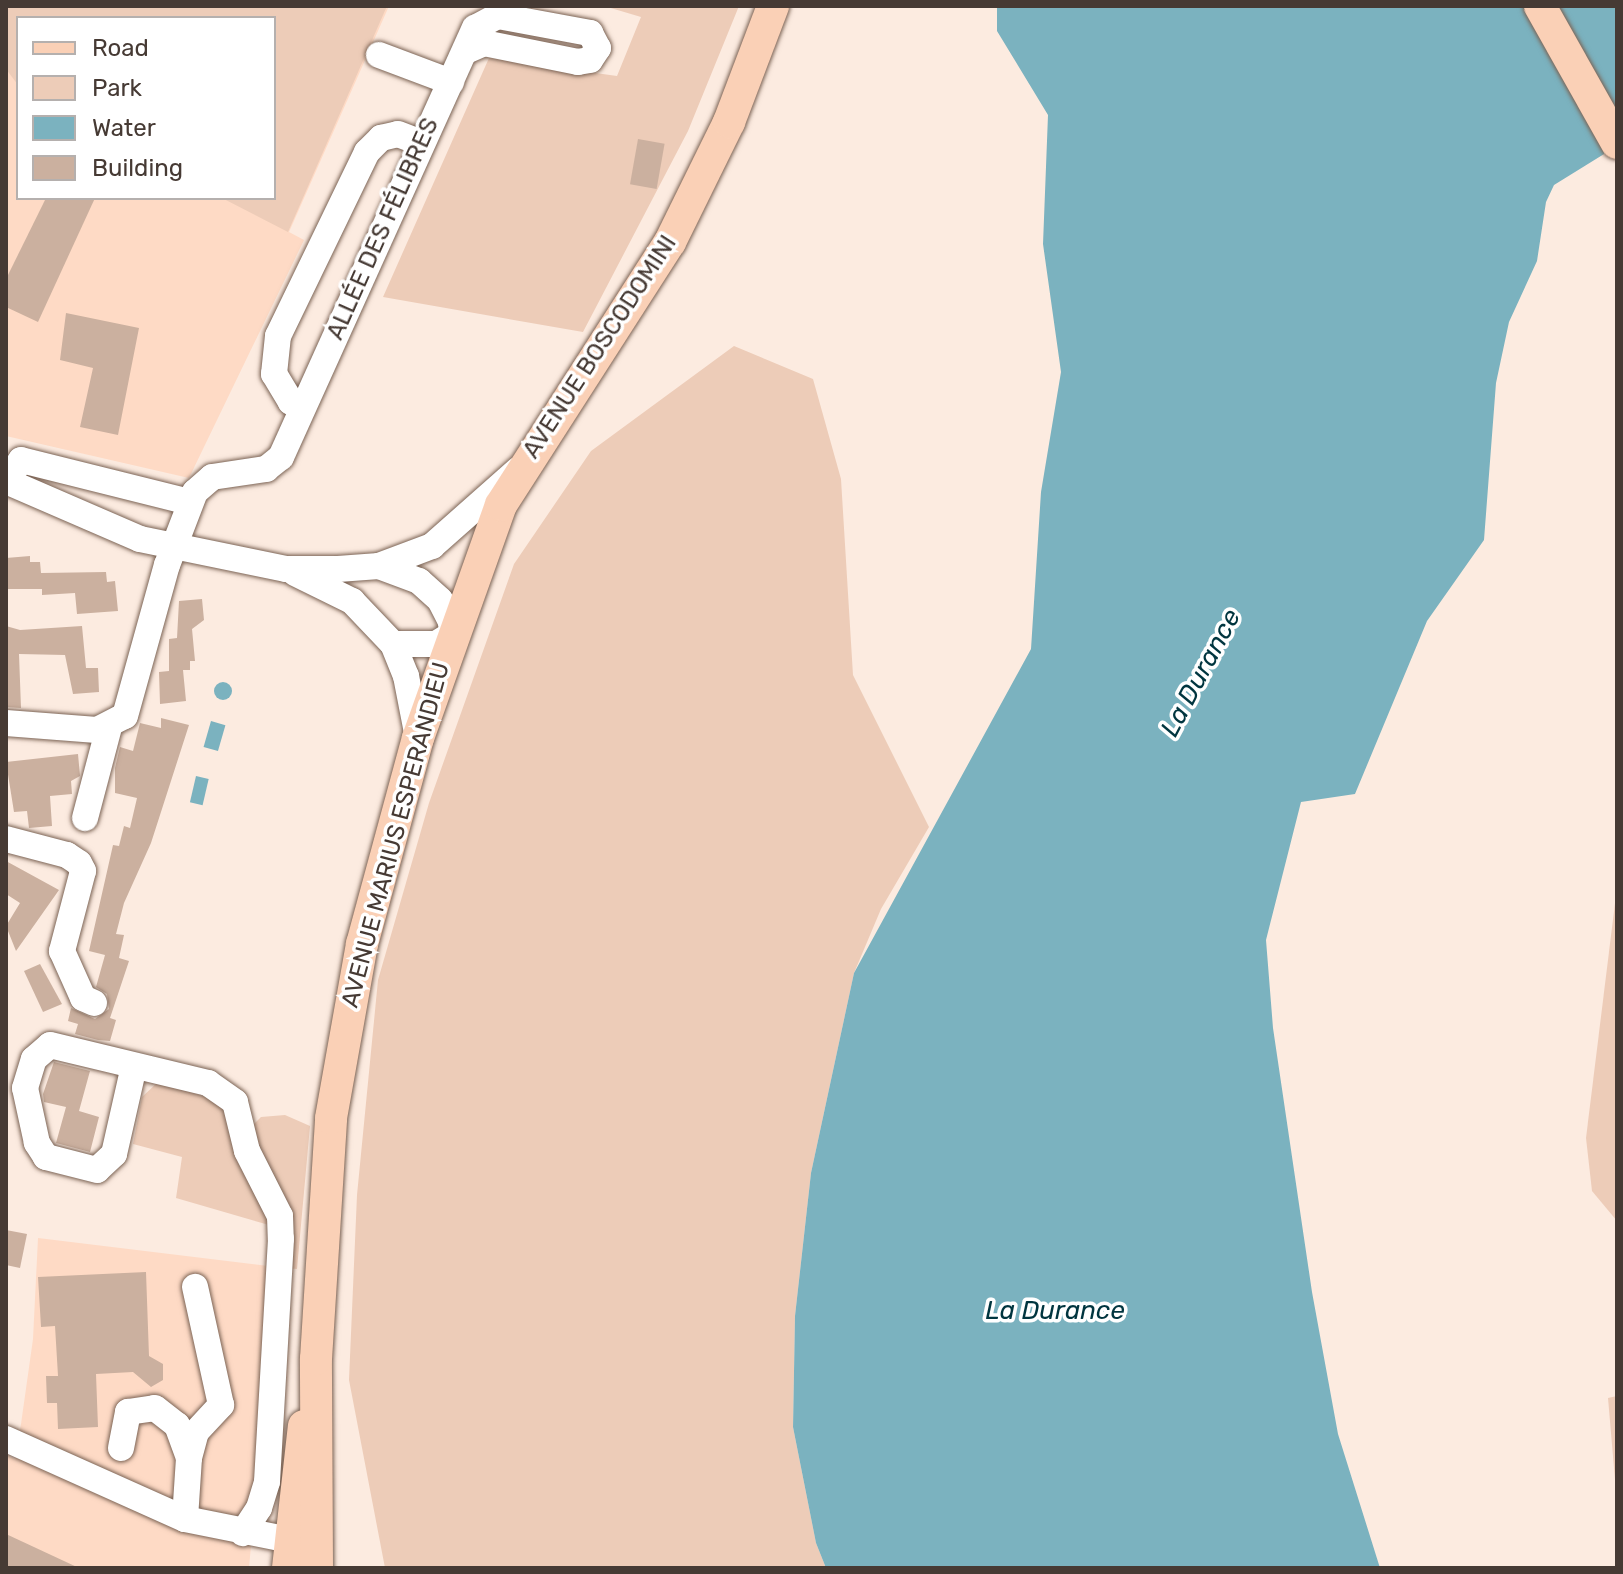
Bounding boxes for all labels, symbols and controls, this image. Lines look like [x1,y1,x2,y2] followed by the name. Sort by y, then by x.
[16,16,276,200] legend
[92,34,149,62] text: Road
[92,74,142,102] text: Park
[92,114,156,142] text: Water
[321,114,445,344] street label: ALLÉE DES FÉLIBRES
[92,154,183,182] text: Building
[517,230,683,464] street label: AVENUE BOSCODOMINI
[1154,604,1248,742] water label: La Durance
[336,659,456,1011] street label: AVENUE MARIUS ESPERANDIEU
[985,1295,1125,1327] water label: La Durance

